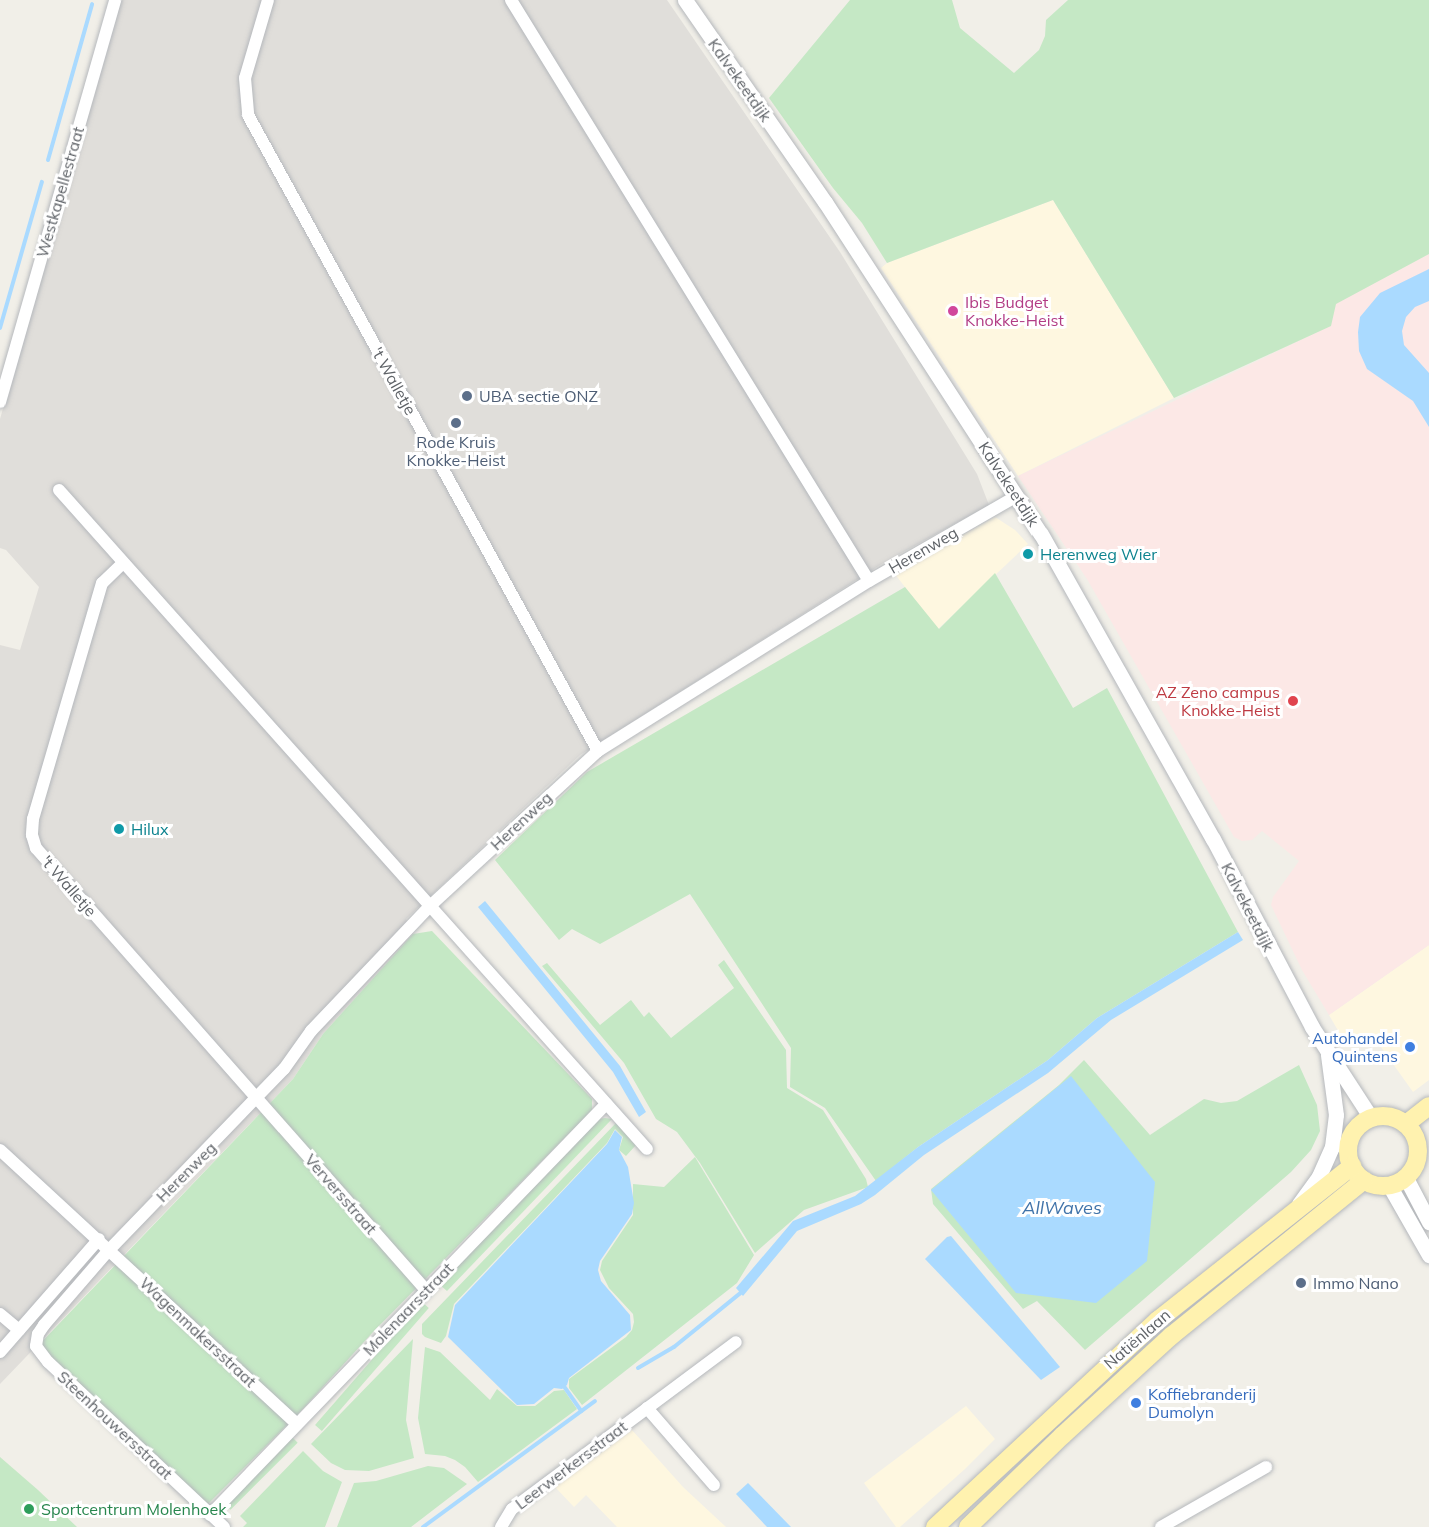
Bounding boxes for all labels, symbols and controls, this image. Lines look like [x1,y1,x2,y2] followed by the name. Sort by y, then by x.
[704,35,776,125] street label: Kalvekeetdijk
[32,124,88,260] street label: Westkapellestraat
[965,292,1064,330] place label: Ibis Budget Knokke-Heist
[946,304,960,318] marker: Ibis Budget Knokke-Heist
[368,344,420,418] street label: 't Walletje
[479,386,598,406] place label: UBA sectie ONZ
[460,389,474,403] marker: UBA sectie ONZ
[449,416,463,430] marker: Rode Kruis Knokke-Heist
[407,432,505,470] place label: Rode Kruis Knokke-Heist
[975,438,1043,530] street label: Kalvekeetdijk
[885,522,961,578] street label: Herenweg
[1040,544,1157,564] place label: Herenweg Wier
[1021,547,1035,561] marker: Herenweg Wier
[1156,682,1280,720] place label: AZ Zeno campus Knokke-Heist
[1284,692,1302,710] marker: AZ Zeno campus Knokke-Heist
[486,788,556,854] street label: Herenweg
[131,819,169,839] place label: Hilux
[112,822,126,836] marker: Hilux
[37,852,101,920] street label: 't Walletje
[1217,859,1279,955] street label: Kalvekeetdijk
[1312,1028,1398,1066] place label: Autohandel Quintens
[1403,1040,1417,1054] marker: Autohandel Quintens
[152,1138,220,1206] street label: Herenweg
[301,1150,381,1238] street label: Verversstraat
[1022,1197,1102,1219] water label: AllWaves
[359,1259,457,1359] street label: Molenaarsstraat
[136,1273,260,1391] street label: Wagenmakersstraat
[1313,1273,1399,1293] place label: Immo Nano
[1294,1276,1308,1290] marker: Immo Nano
[1100,1305,1174,1373] street label: Natiënlaan
[54,1367,176,1483] street label: Steenhouwersstraat
[1148,1384,1256,1422] place label: Koffiebranderij Dumolyn
[1129,1396,1143,1410] marker: Koffiebranderij Dumolyn
[511,1417,631,1513] street label: Leerwerkersstraat
[41,1499,226,1519] place label: Sportcentrum Molenhoek
[22,1502,36,1516] marker: Sportcentrum Molenhoek

